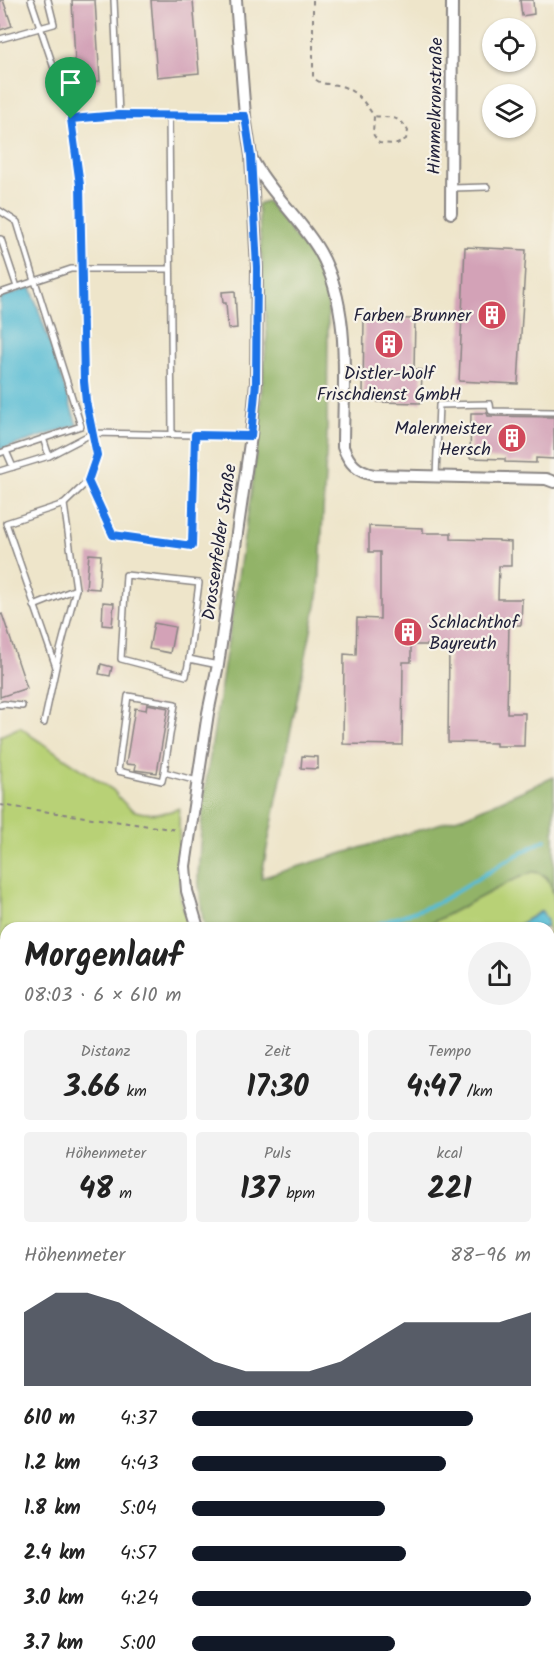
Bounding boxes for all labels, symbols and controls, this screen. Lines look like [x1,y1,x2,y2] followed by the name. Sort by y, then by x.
[482,18,536,138] map controls
[482,18,536,72] button: locate
[421,37,452,175] street label: Himmelkronstraße
[45,57,96,119] pin
[54,66,87,99] icon: arrive
[482,84,536,138] button: layers
[476,299,508,331] building icon: Farben Brunner
[353,302,472,331] place label: Farben Brunner
[373,328,405,360] building icon: Distler-Wolf Frischdienst GmbH
[317,360,461,410] place label: Distler-Wolf Frischdienst GmbH
[394,415,492,465] place label: Malermeister Hersch
[496,422,528,454] building icon: Malermeister Hersch
[195,462,246,622] street label: Drossenfelder Straße
[429,609,520,659] place label: Schlachthof Bayreuth
[392,616,424,648] building icon: Schlachthof Bayreuth
[24,931,182,984] text: Morgenlauf
[468,942,531,1005] button: share
[24,980,181,1012] text: 08:03 · 6 × 610 m
[80,1039,131,1064] text: Distanz
[264,1039,291,1064] text: Zeit
[428,1039,471,1064] text: Tempo
[64,1064,120,1112] text: 3.66
[246,1064,309,1112] text: 17:30
[406,1064,460,1112] text: 4:47
[120,1079,147,1104] text: km
[460,1079,493,1104] text: /km
[65,1141,146,1166] text: Höhenmeter
[264,1141,291,1166] text: Puls
[436,1141,463,1166] text: kcal
[79,1166,113,1214] text: 48
[240,1166,280,1214] text: 137
[427,1166,472,1214] text: 221
[113,1181,132,1206] text: m
[280,1181,315,1206] text: bpm
[24,1240,125,1272] text: Höhenmeter
[450,1240,531,1272] text: 88–96 m
[24,1403,75,1435] text: 610 m
[120,1403,157,1435] text: 4:37
[24,1448,80,1480] text: 1.2 km
[120,1448,158,1480] text: 4:43
[24,1493,81,1525] text: 1.8 km
[120,1493,157,1525] text: 5:04
[24,1538,85,1570] text: 2.4 km
[120,1538,156,1570] text: 4:57
[24,1583,84,1615] text: 3.0 km
[120,1583,159,1615] text: 4:24
[24,1628,83,1660] text: 3.7 km
[120,1628,156,1660] text: 5:00

